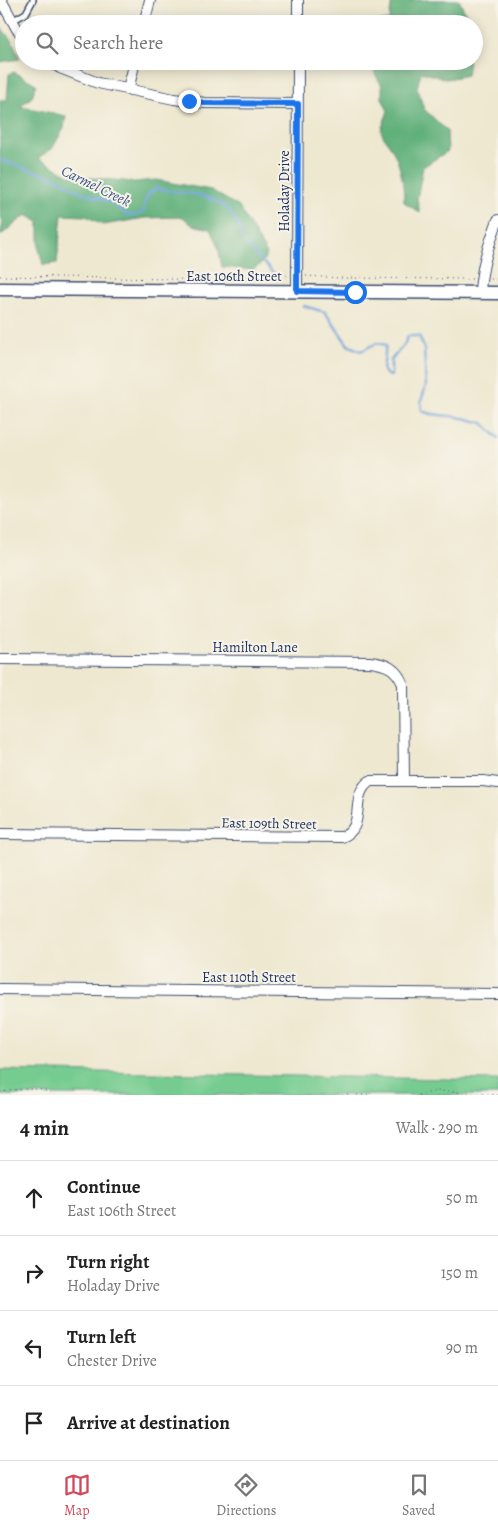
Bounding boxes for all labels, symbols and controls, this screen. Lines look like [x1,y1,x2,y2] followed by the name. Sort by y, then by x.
[15,15,483,70] search box
[33,29,61,57] icon: search
[73,30,163,56] text: Search here
[178,90,201,113] route end
[275,150,294,232] street label: Holaday Drive
[58,161,134,212] water label: Carmel Creek
[186,267,282,286] street label: East 106th Street
[344,281,367,304] route start
[212,638,298,657] street label: Hamilton Lane
[221,813,317,834] street label: East 109th Street
[202,968,296,987] street label: East 110th Street
[20,1114,69,1142] text: 4 min
[396,1117,478,1139] text: Walk · 290 m
[67,1174,141,1200] text: Continue
[20,1184,48,1212] icon: ahead
[446,1187,478,1209] text: 50 m
[67,1200,176,1222] text: East 106th Street
[67,1249,149,1275] text: Turn right
[20,1259,48,1287] icon: right
[441,1262,478,1284] text: 150 m
[67,1275,160,1297] text: Holaday Drive
[67,1324,136,1350] text: Turn left
[20,1334,48,1362] icon: left
[446,1337,478,1359] text: 90 m
[67,1350,157,1372] text: Chester Drive
[20,1409,48,1437] icon: arrive
[67,1410,230,1436] text: Arrive at destination
[63,1471,91,1520] tab: Map
[216,1471,276,1520] tab: Directions
[402,1471,435,1520] tab: Saved

